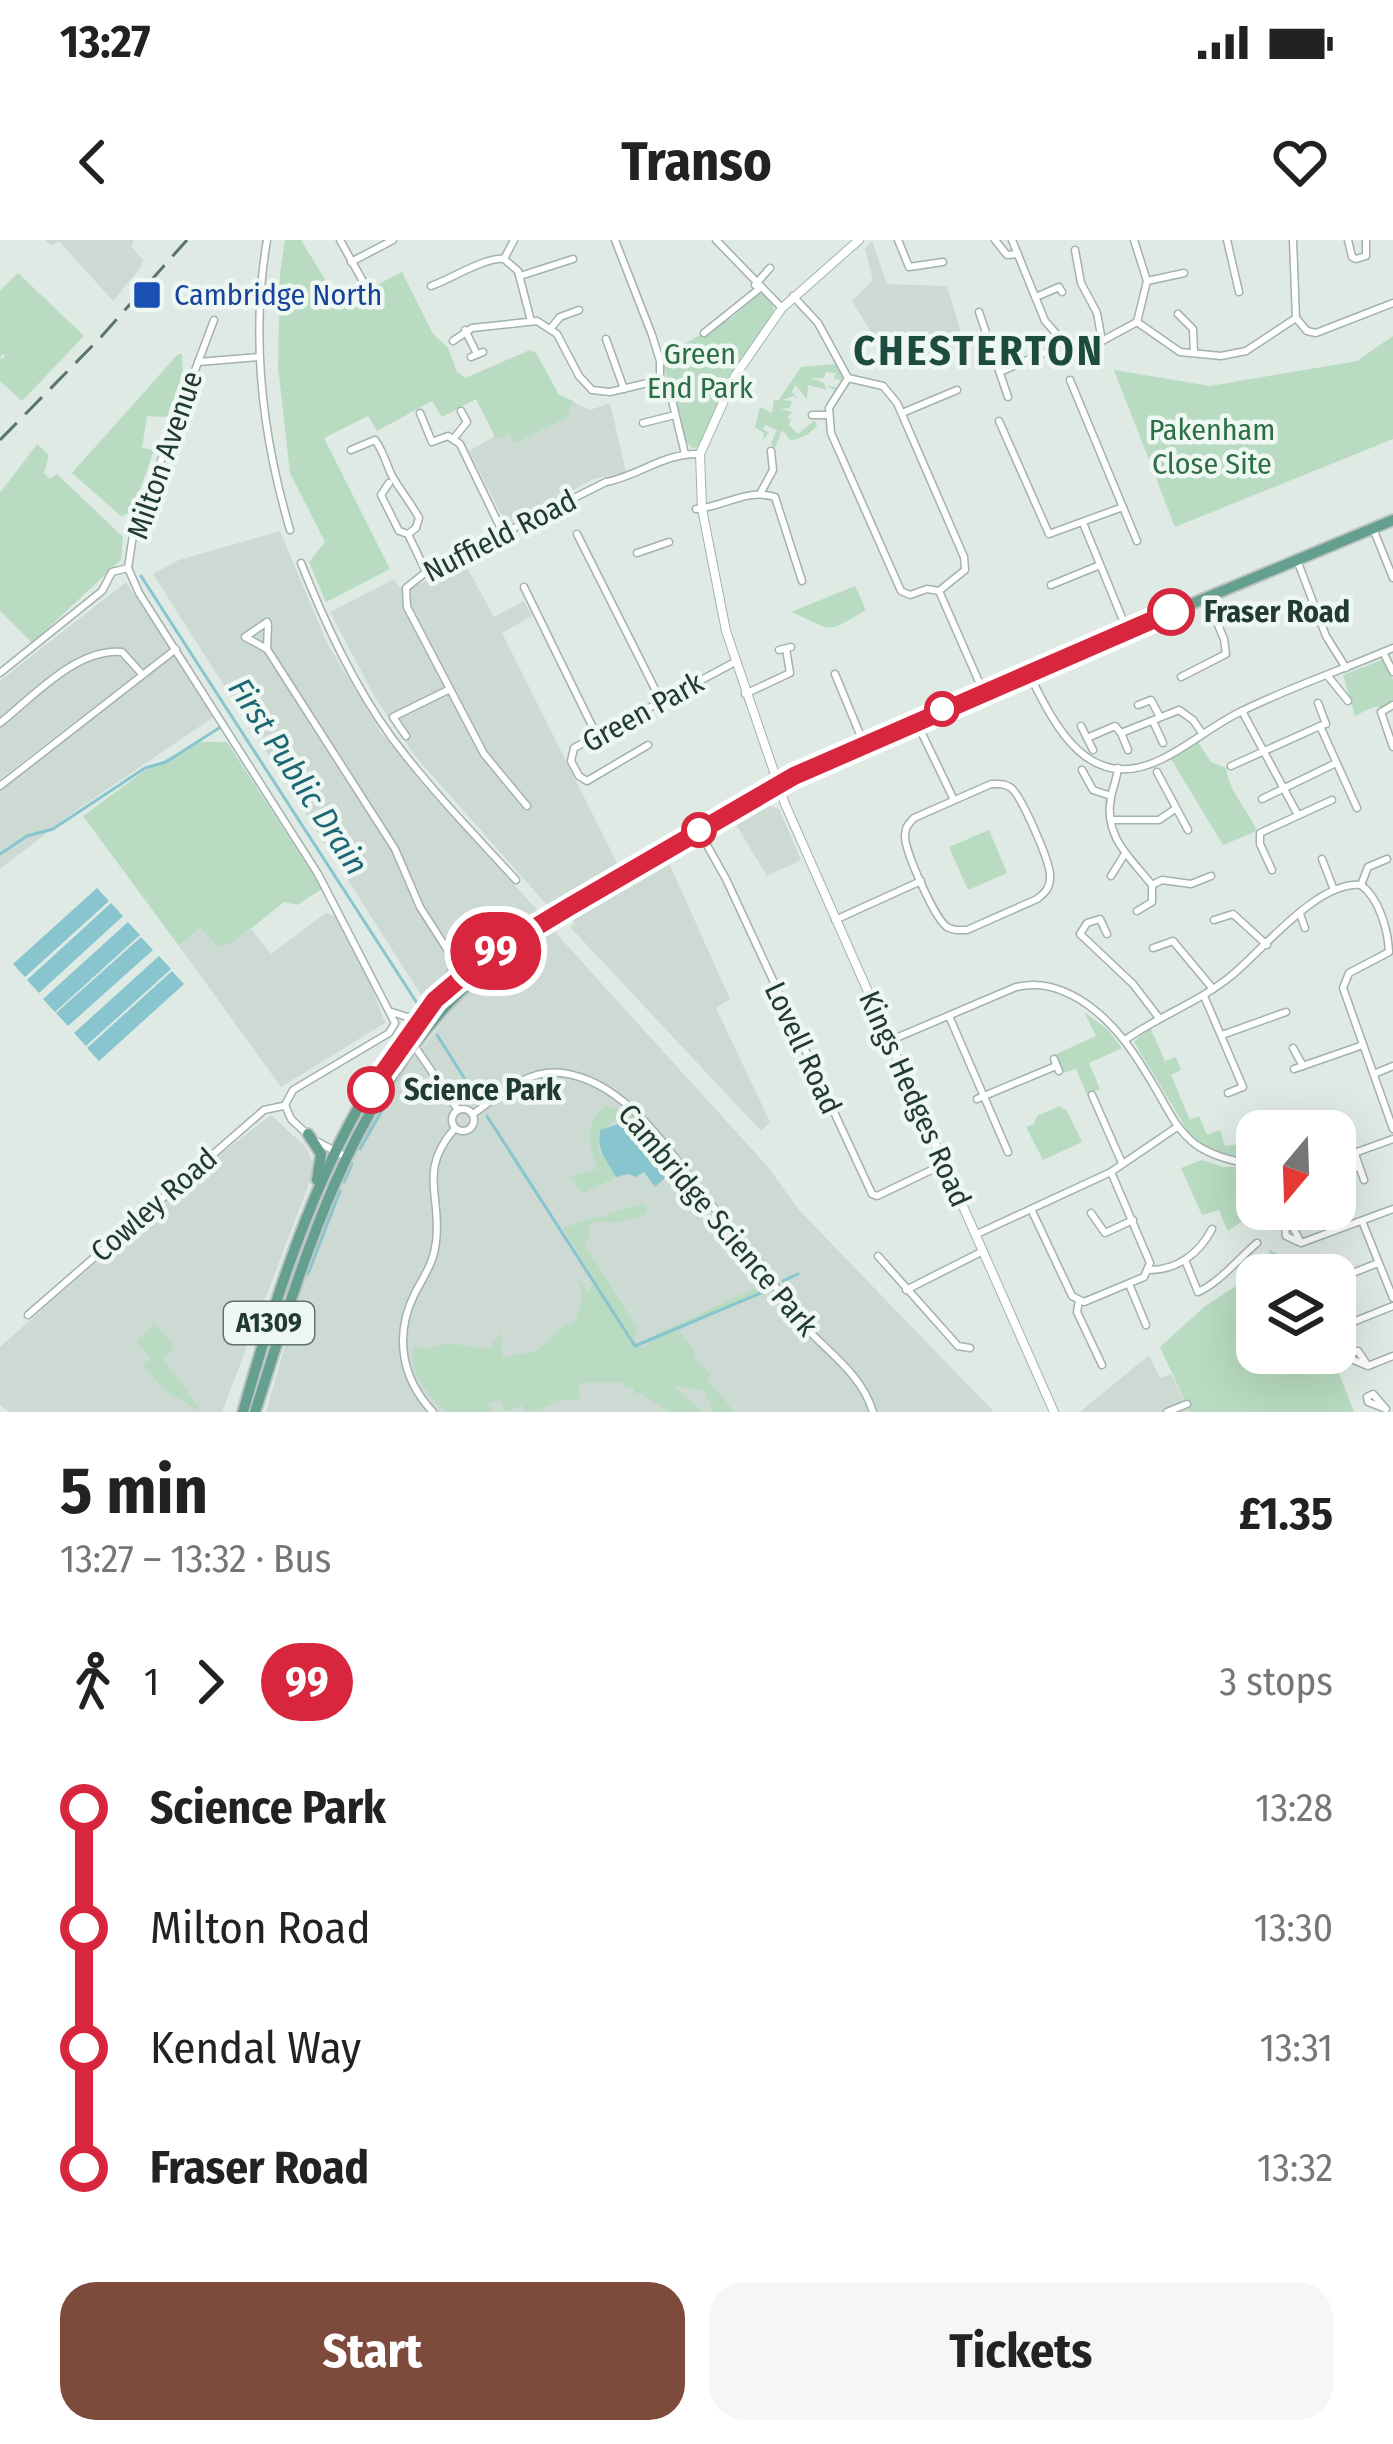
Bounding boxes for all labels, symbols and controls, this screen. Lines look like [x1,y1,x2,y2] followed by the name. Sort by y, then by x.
[60,15,150,69] text: 13:27
[60,129,126,195] icon: back
[1267,129,1333,195] icon: heart
[621,130,772,194] text: Transo
[174,277,382,313] place label: Cambridge North
[131,279,163,311] marker: Cambridge North
[853,326,1105,376] district label: CHESTERTON
[647,336,753,406] park label: Green End Park
[119,366,211,544] street label: Milton Avenue
[1149,412,1275,482] park label: Pakenham Close Site
[418,482,582,590] street label: Nuffield Road
[1149,590,1193,634] marker: Fraser Road
[1204,594,1350,630] place label: Fraser Road
[576,664,710,760] street label: Green Park
[220,671,377,882] water label: First Public Drain
[926,693,958,725] unlabelled marker
[683,814,715,846] unlabelled marker
[442,912,550,990] line badge: 99
[474,926,518,976] text: 99
[757,976,849,1120] street label: Lovell Road
[851,985,979,1213] street label: Kings Hedges Road
[349,1068,393,1112] marker: Science Park
[404,1072,562,1108] place label: Science Park
[610,1097,826,1343] street label: Cambridge Science Park
[1236,1110,1356,1230] north arrow
[1236,1110,1356,1374] map controls
[84,1141,224,1269] street label: Cowley Road
[1236,1254,1356,1374] button: layers
[224,1302,314,1344] road number: A1309
[60,1451,208,1530] text: 5 min
[1239,1487,1333,1541] text: £1.35
[60,1536,331,1582] text: 13:27 – 13:32 · Bus
[60,1649,126,1715] icon: walk
[177,1649,243,1715] icon: forward
[285,1657,329,1707] text: 99
[144,1659,159,1705] text: 1
[1220,1659,1333,1705] text: 3 stops
[150,1781,386,1835] text: Science Park
[1255,1785,1333,1831] text: 13:28
[150,1901,371,1955] text: Milton Road
[1254,1905,1333,1951] text: 13:30
[150,2021,361,2075] text: Kendal Way
[1260,2025,1333,2071] text: 13:31
[150,2141,369,2195] text: Fraser Road
[1257,2145,1333,2191] text: 13:32
[60,2282,685,2420] button: Start
[709,2282,1333,2420] button: Tickets

